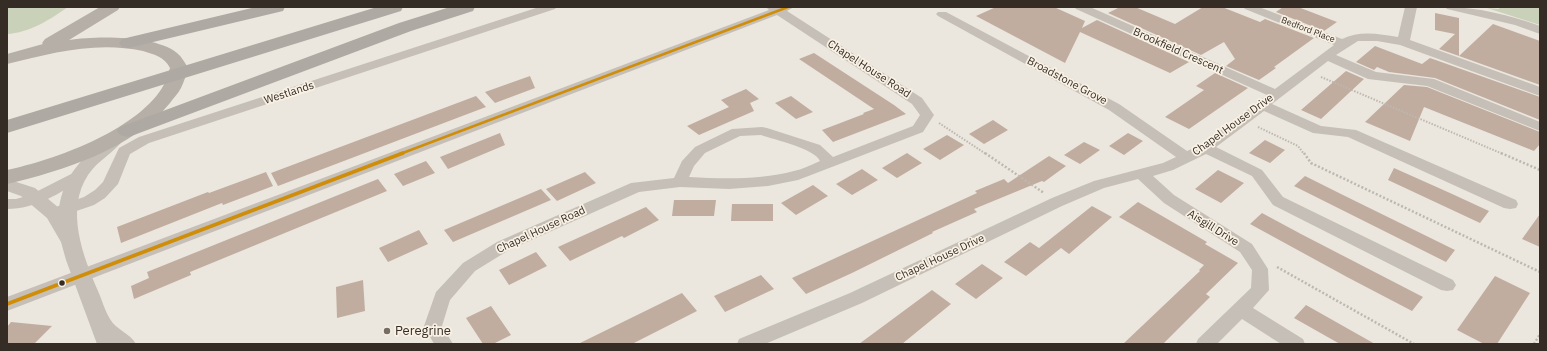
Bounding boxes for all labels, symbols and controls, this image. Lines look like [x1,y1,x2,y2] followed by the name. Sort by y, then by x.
[1280,15,1336,45] street label: Bedford Place
[1131,25,1225,77] street label: Brookfield Crescent
[825,37,913,101] street label: Chapel House Road
[1025,54,1109,108] street label: Broadstone Grove
[262,79,316,107] street label: Westlands
[1190,91,1276,159] street label: Chapel House Drive
[495,204,587,256] street label: Chapel House Road
[1185,207,1241,249] street label: Aisgill Drive
[893,232,987,284] street label: Chapel House Drive
[57,278,67,288] unlabelled marker
[395,323,451,339] place label: Peregrine
[382,326,392,336] marker: Peregrine

